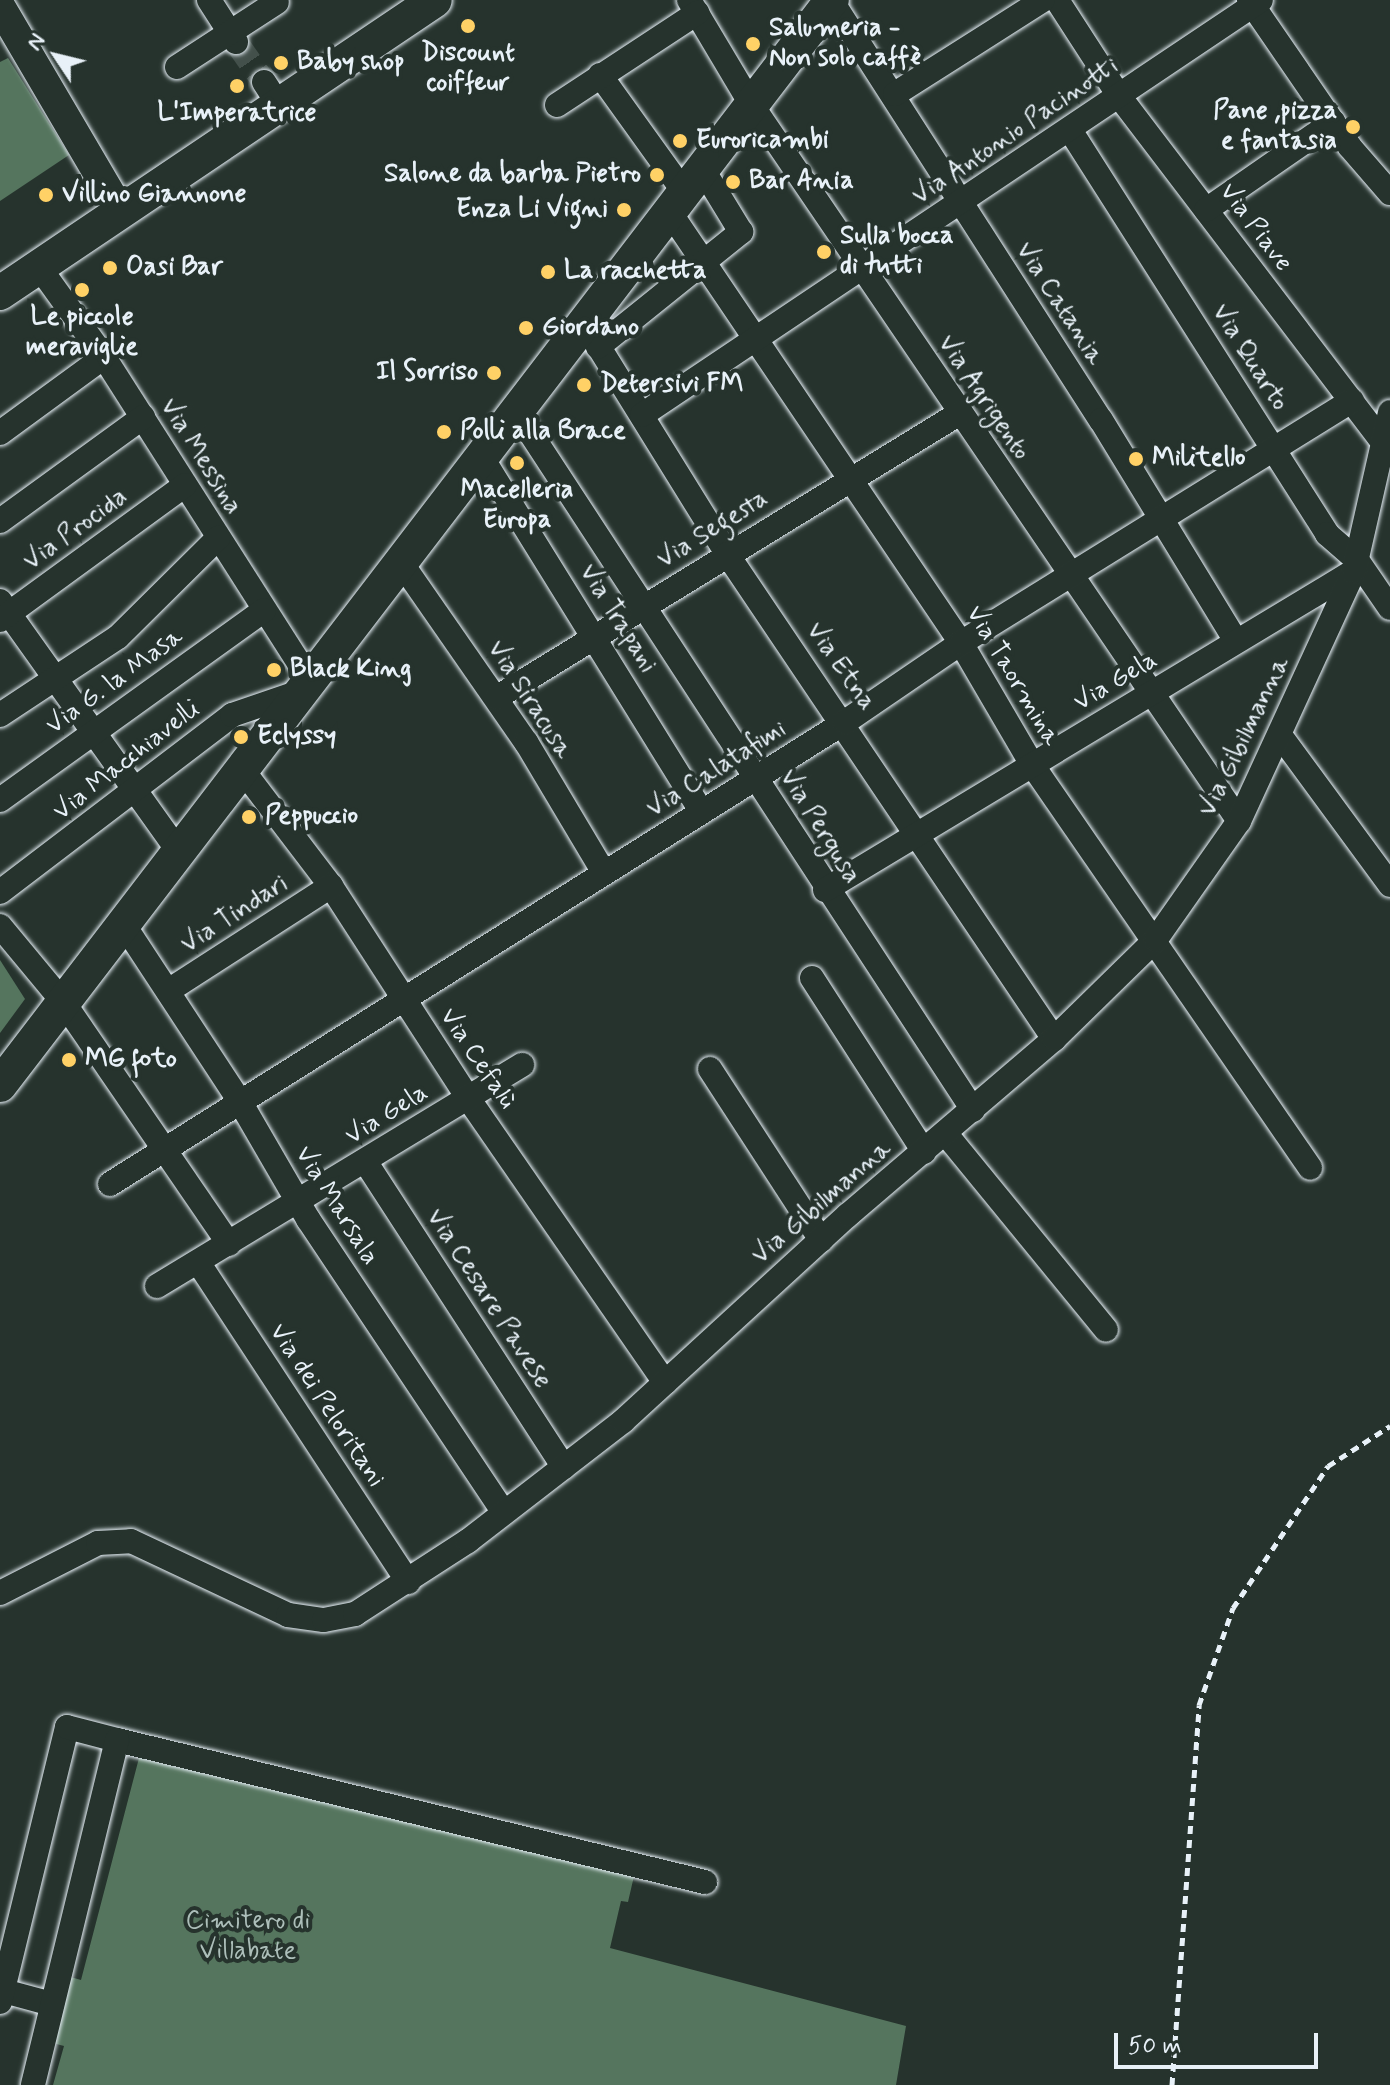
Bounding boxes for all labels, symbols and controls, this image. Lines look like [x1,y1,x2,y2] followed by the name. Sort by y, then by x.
[769,13,922,74] place label: Salumeria - Non solo caffè
[16,16,96,96] north arrow
[459,17,477,35] marker: Discount coiffeur
[21,28,52,56] text: N
[744,35,762,53] marker: Salumeria - Non solo caffè
[421,38,515,100] place label: Discount coiffeur
[297,47,405,79] place label: Baby shop
[907,51,1125,213] street label: Via Antonio Pacinotti
[272,54,290,72] marker: Baby shop
[228,77,246,95] marker: L'Imperatrice
[1214,96,1337,158] place label: Pane ,pizza e fantasia
[157,98,317,130] place label: L'Imperatrice
[1344,118,1362,136] marker: Pane ,pizza e fantasia
[696,125,829,157] place label: Euroricambi
[671,132,689,150] marker: Euroricambi
[392,159,641,191] place label: Salone da barba Pietro
[648,166,666,184] marker: Salone da barba Pietro
[749,166,848,198] place label: Bar Ania
[724,173,742,191] marker: Bar Ania
[1212,178,1298,278] street label: Via Piave
[62,179,242,211] place label: Villino Giannone
[37,186,55,204] marker: Villino Giannone
[456,194,608,226] place label: Enza Li Vigni
[615,201,633,219] marker: Enza Li Vigni
[840,221,955,282] place label: Sulla bocca di tutti
[1009,239,1109,369] street label: Via Catania
[815,243,833,261] marker: Sulla bocca di tutti
[126,252,222,284] place label: Oasi Bar
[564,256,708,288] place label: La racchetta
[101,259,119,277] marker: Oasi Bar
[539,263,557,281] marker: La racchetta
[73,281,91,299] marker: Le piccole meraviglie
[1205,300,1293,416] street label: Via Quarto
[26,302,138,364] place label: Le piccole meraviglie
[542,312,639,344] place label: Giordano
[517,319,535,337] marker: Giordano
[929,329,1037,467] street label: Via Agrigento
[375,357,478,389] place label: Il Sorriso
[485,364,503,382] marker: Il Sorriso
[600,369,744,401] place label: Detersivi FM
[575,376,593,394] marker: Detersivi FM
[151,392,249,522] street label: Via Messina
[460,416,620,448] place label: Polli alla Brace
[435,423,453,441] marker: Polli alla Brace
[1152,443,1246,475] place label: Militello
[1127,450,1145,468] marker: Militello
[508,454,526,472] marker: Macelleria Europa
[460,475,574,536] place label: Macelleria Europa
[18,482,134,578] street label: Via Procida
[652,484,774,576] street label: Via Segesta
[572,560,662,678] street label: Via Trapani
[960,604,1064,748] street label: Via Taormina
[799,617,881,717] street label: Via Etna
[41,623,189,741] street label: Via G. la Masa
[479,635,579,765] street label: Via Siracusa
[1069,645,1163,719] street label: Via Gela
[1192,651,1298,823] street label: Via Gibilmanna
[290,654,408,686] place label: Black King
[265,661,283,679] marker: Black King
[48,695,206,827] street label: Via Macchiavelli
[641,715,793,825] street label: Via Calatafimi
[257,721,336,753] place label: Eclyssy
[232,728,250,746] marker: Eclyssy
[772,764,866,890] street label: Via Pergusa
[265,801,358,833] place label: Peppuccio
[240,808,258,826] marker: Peppuccio
[177,870,293,960] street label: Via Tindari
[432,1003,522,1115] street label: Via Cefalù
[85,1044,177,1076] place label: MG foto
[60,1051,78,1069] marker: MG foto
[340,1078,434,1152] street label: Via Gela
[745,1134,899,1272] street label: Via Gibilmanna
[287,1141,385,1271] street label: Via Marsala
[420,1205,556,1393] street label: Via Cesare Pavese
[261,1318,391,1494] street label: Via dei Peloritani
[186,1906,310,1968] park label: Cimitero di Villabate
[1118,2017,1322,2067] scale bar
[1128,2031,1182,2062] text: 50 m

